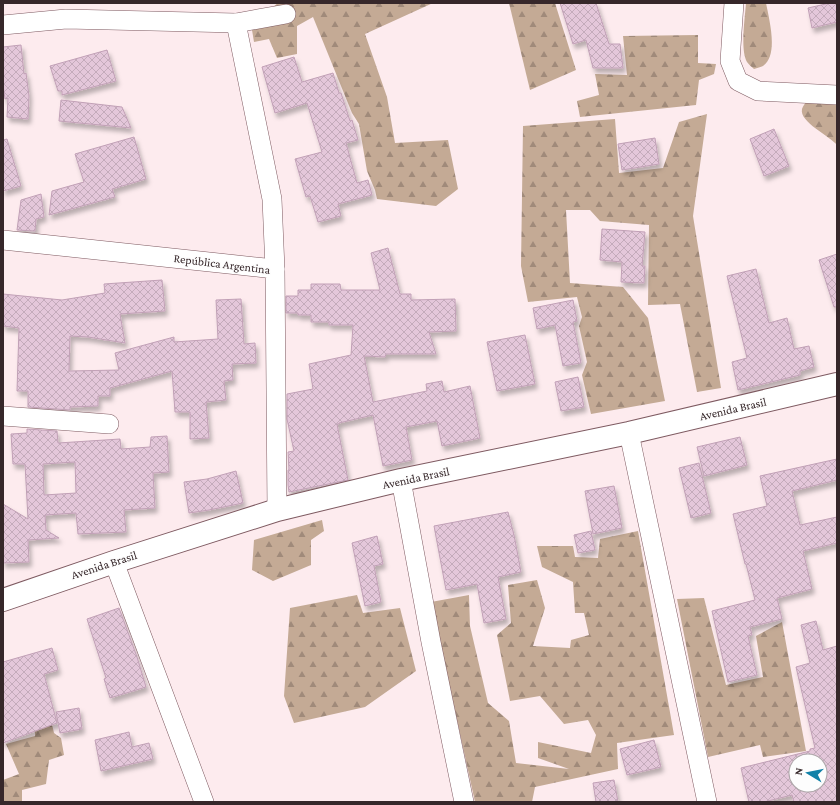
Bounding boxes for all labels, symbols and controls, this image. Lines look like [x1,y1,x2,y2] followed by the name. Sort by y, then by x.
[173,251,271,277] street label: República Argentina
[698,395,768,423] street label: Avenida Brasil
[381,464,451,492] street label: Avenida Brasil
[69,548,139,582] street label: Avenida Brasil
[788,753,828,793] north arrow
[792,766,805,776] text: N

